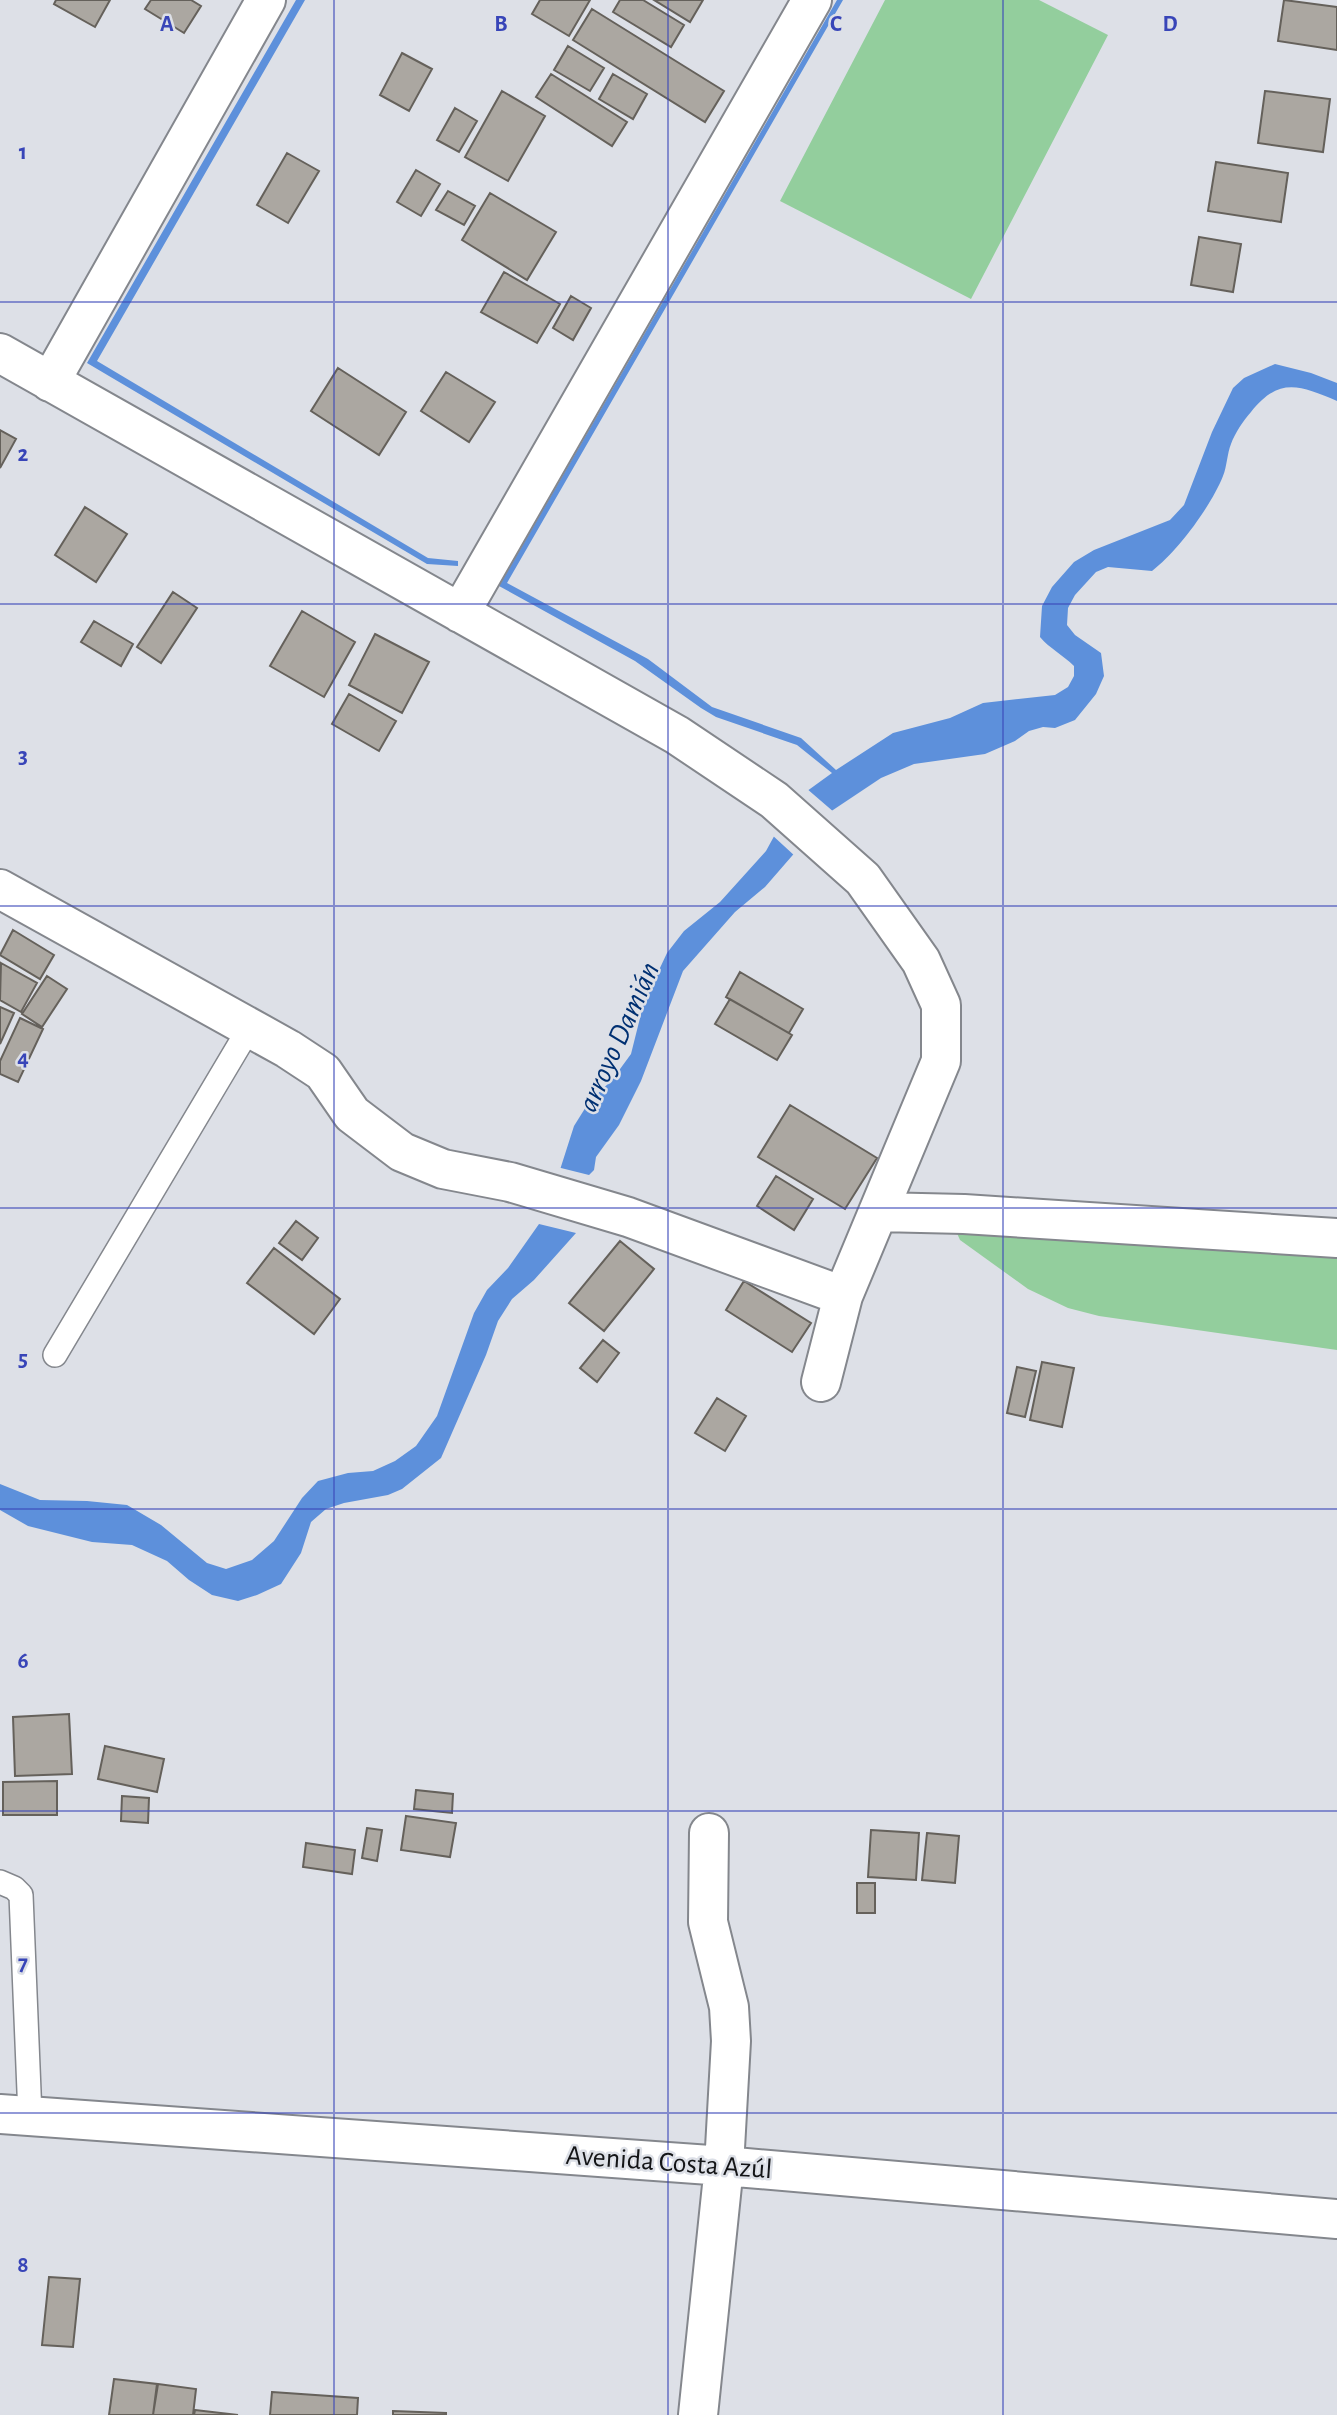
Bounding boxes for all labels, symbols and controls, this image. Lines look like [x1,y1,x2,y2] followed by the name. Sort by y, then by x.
[160,13,174,36] text: A
[494,13,508,36] text: B
[830,13,842,36] text: C
[1162,13,1178,36] text: D
[19,141,27,164] text: 1
[18,443,29,466] text: 2
[18,745,28,768] text: 3
[573,958,665,1116] water label: arroyo Damián
[17,1047,29,1070] text: 4
[18,1348,28,1371] text: 5
[17,1650,29,1673] text: 6
[18,1952,28,1975] text: 7
[565,2142,773,2184] street label: Avenida Costa Azúl
[17,2254,29,2277] text: 8

